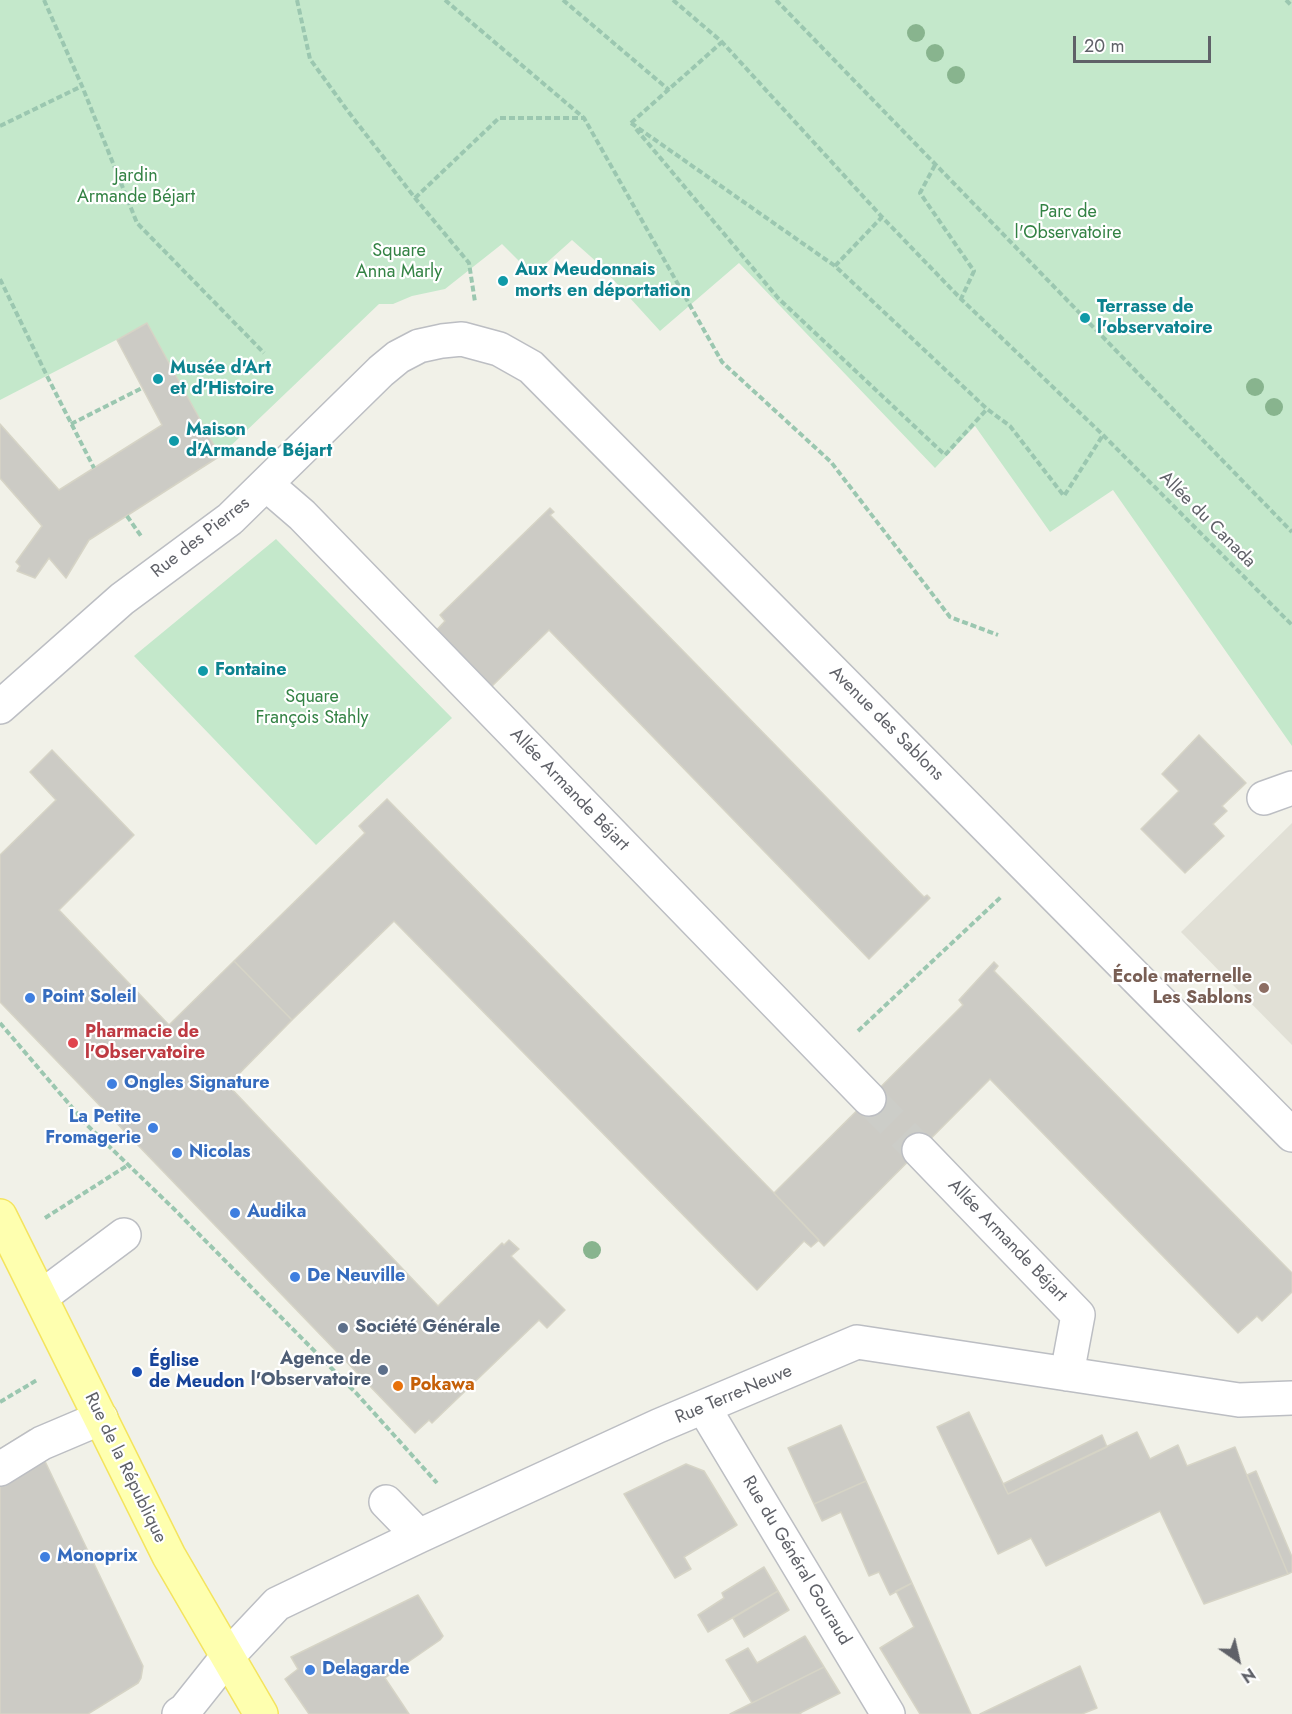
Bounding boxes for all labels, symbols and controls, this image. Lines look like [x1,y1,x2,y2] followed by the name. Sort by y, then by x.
[1076,24,1214,62] scale bar
[1084,33,1124,59] text: 20 m
[77,166,195,208] park label: Jardin Armande Béjart
[1014,202,1122,244] park label: Parc de l'Observatoire
[356,241,442,284] park label: Square Anna Marly
[515,260,691,302] place label: Aux Meudonnais morts en déportation
[496,274,510,288] marker: Aux Meudonnais morts en déportation
[1097,297,1213,340] place label: Terrasse de l'observatoire
[1078,311,1092,325] marker: Terrasse de l'observatoire
[170,358,274,400] place label: Musée d'Art et d'Histoire
[151,372,165,386] marker: Musée d'Art et d'Histoire
[186,420,332,462] place label: Maison d'Armande Béjart
[167,434,181,448] marker: Maison d'Armande Béjart
[1154,467,1260,573] street label: Allée du Canada
[148,493,254,583] street label: Rue des Pierres
[215,660,286,682] place label: Fontaine
[824,662,948,786] street label: Avenue des Sablons
[196,664,210,678] marker: Fontaine
[255,687,369,730] park label: Square François Stahly
[505,724,633,856] street label: Allée Armande Béjart
[1112,967,1252,1010] place label: École maternelle Les Sablons
[1257,981,1271,995] marker: École maternelle Les Sablons
[42,987,137,1009] place label: Point Soleil
[23,991,37,1005] marker: Point Soleil
[85,1022,205,1064] place label: Pharmacie de l'Observatoire
[66,1036,80,1050] marker: Pharmacie de l'Observatoire
[124,1073,270,1095] place label: Ongles Signature
[105,1077,119,1091] marker: Ongles Signature
[45,1107,141,1150] place label: La Petite Fromagerie
[146,1121,160,1135] marker: La Petite Fromagerie
[189,1142,251,1164] place label: Nicolas
[170,1146,184,1160] marker: Nicolas
[943,1175,1071,1307] street label: Allée Armande Béjart
[247,1202,306,1224] place label: Audika
[228,1206,242,1220] marker: Audika
[307,1266,405,1288] place label: De Neuville
[288,1270,302,1284] marker: De Neuville
[355,1317,500,1339] place label: Société Générale
[336,1321,350,1335] marker: Société Générale
[251,1349,371,1392] place label: Agence de l'Observatoire
[149,1351,245,1394] place label: Église de Meudon
[672,1361,796,1429] street label: Rue Terre-Neuve
[376,1363,390,1377] marker: Agence de l'Observatoire
[130,1365,144,1379] marker: Église de Meudon
[410,1375,475,1397] place label: Pokawa
[391,1379,405,1393] marker: Pokawa
[79,1389,171,1547] street label: Rue de la République
[737,1473,855,1649] street label: Rue du Général Gouraud
[57,1546,138,1568] place label: Monoprix
[38,1550,52,1564] marker: Monoprix
[1208,1630,1268,1690] north arrow
[322,1659,410,1681] place label: Delagarde
[1237,1662,1260,1688] text: N
[303,1663,317,1677] marker: Delagarde

